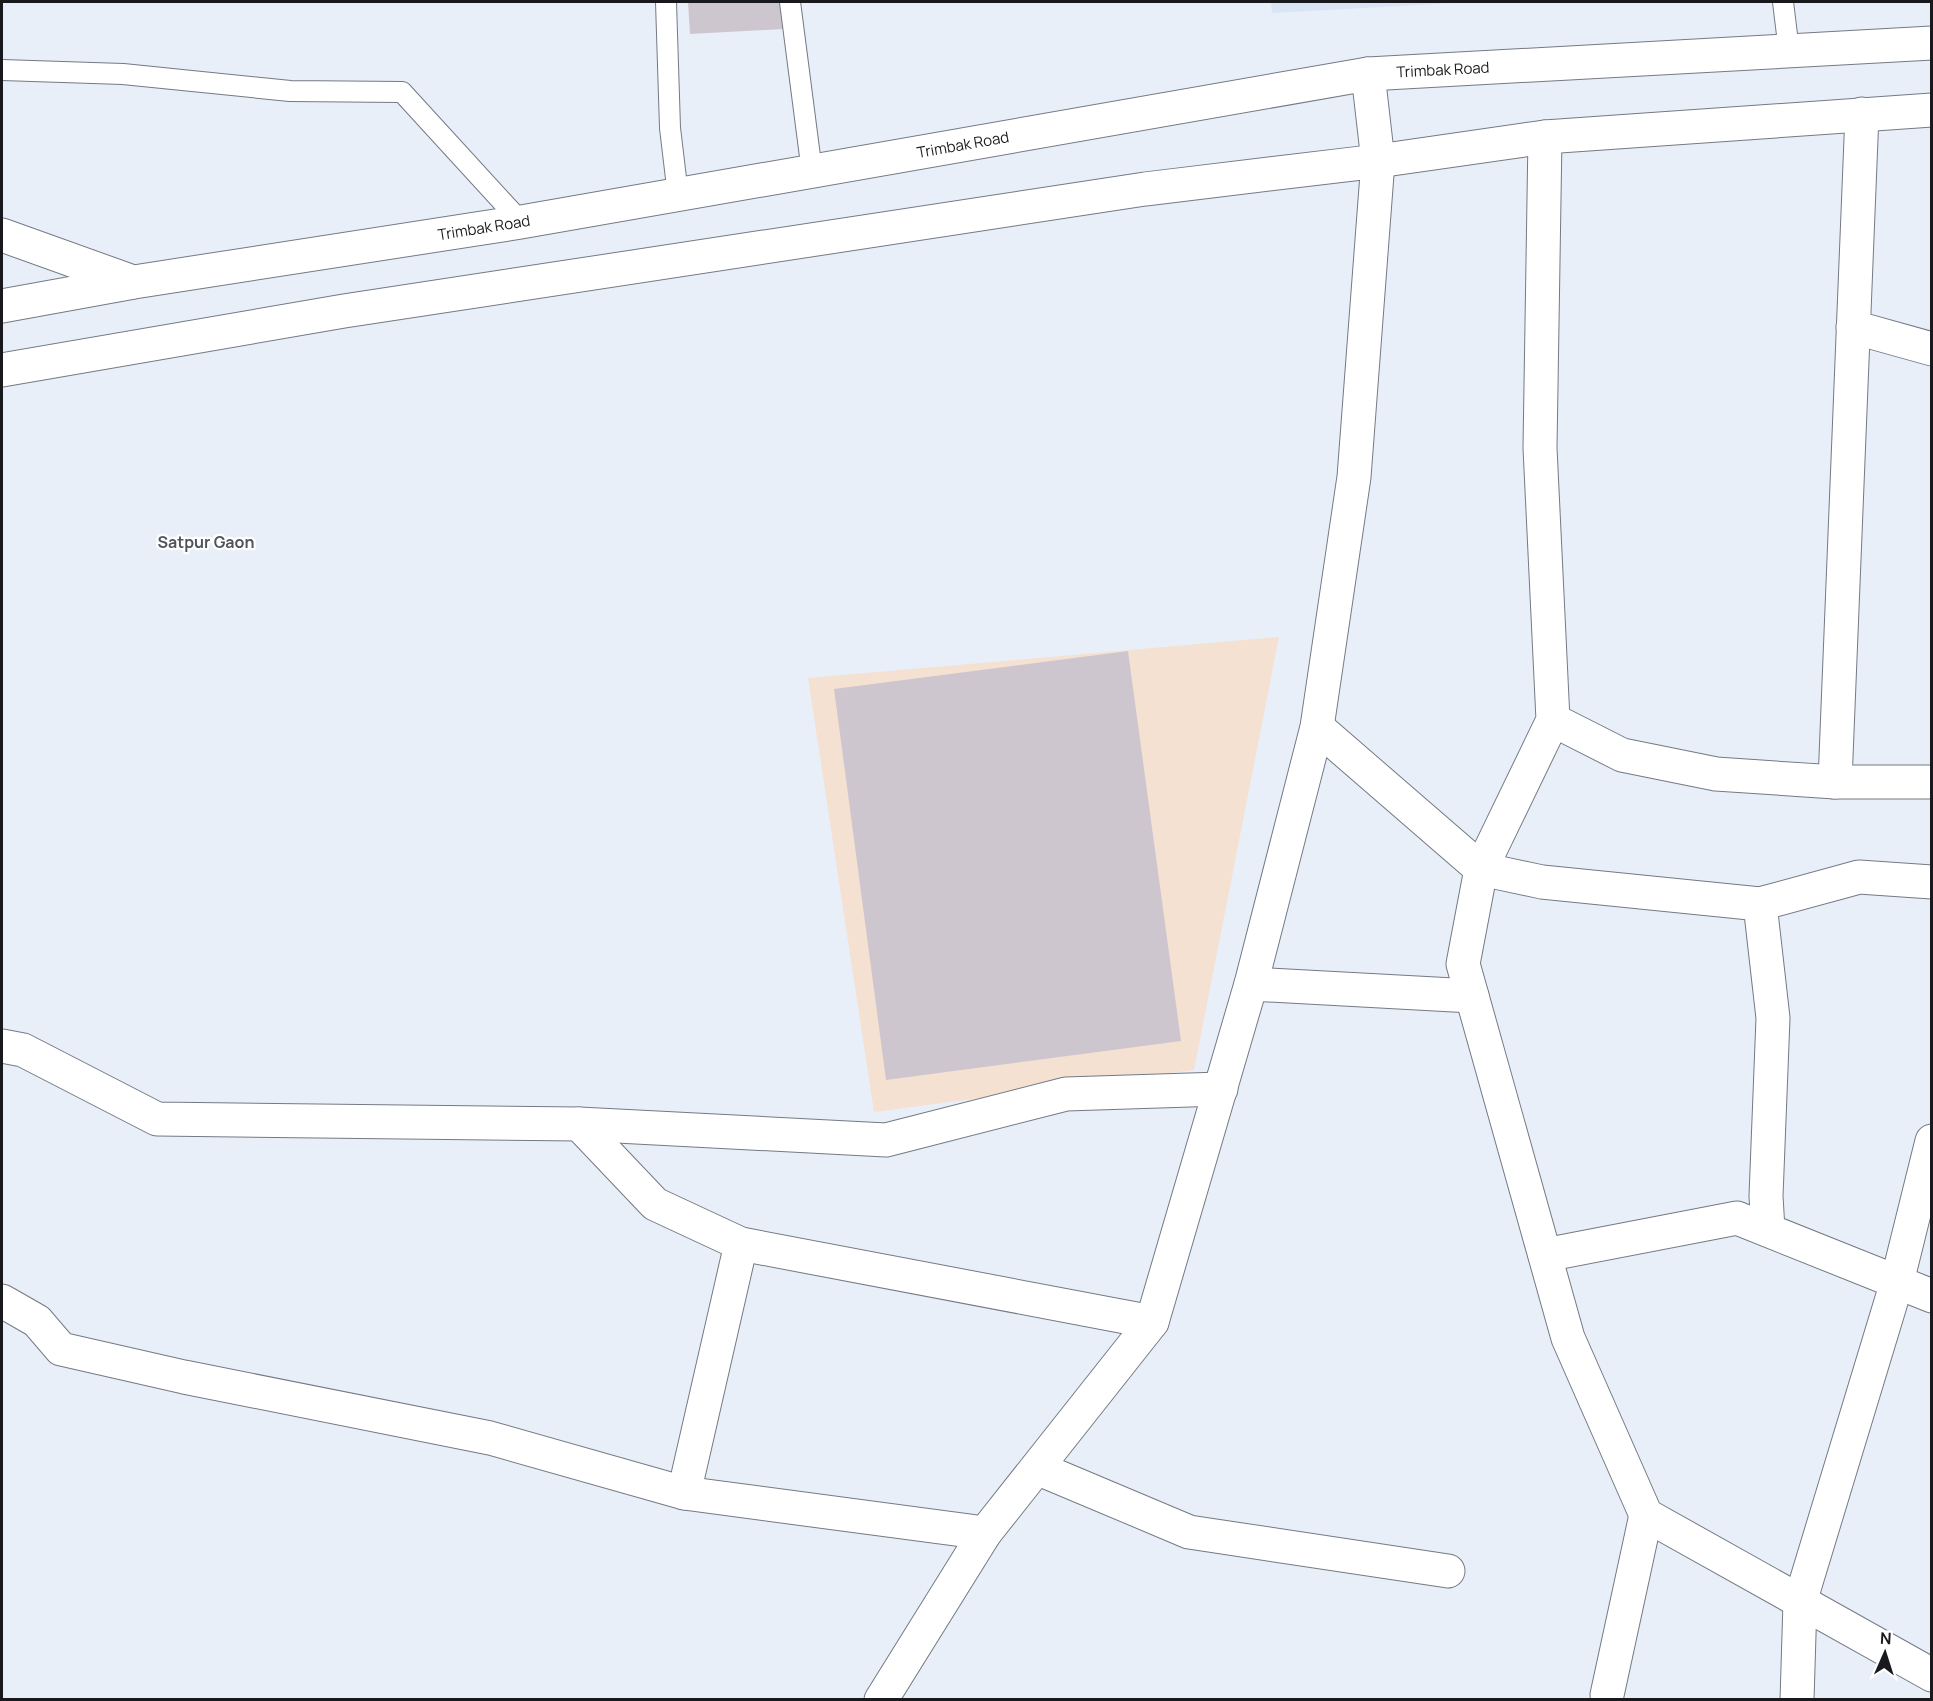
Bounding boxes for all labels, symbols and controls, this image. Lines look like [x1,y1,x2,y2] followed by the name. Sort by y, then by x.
[1396,57,1490,82] street label: Trimbak Road
[915,126,1011,163] street label: Trimbak Road
[436,210,532,245] street label: Trimbak Road
[158,531,254,553] district label: Satpur Gaon
[1855,1623,1915,1683] north arrow
[1879,1627,1892,1649] text: N

